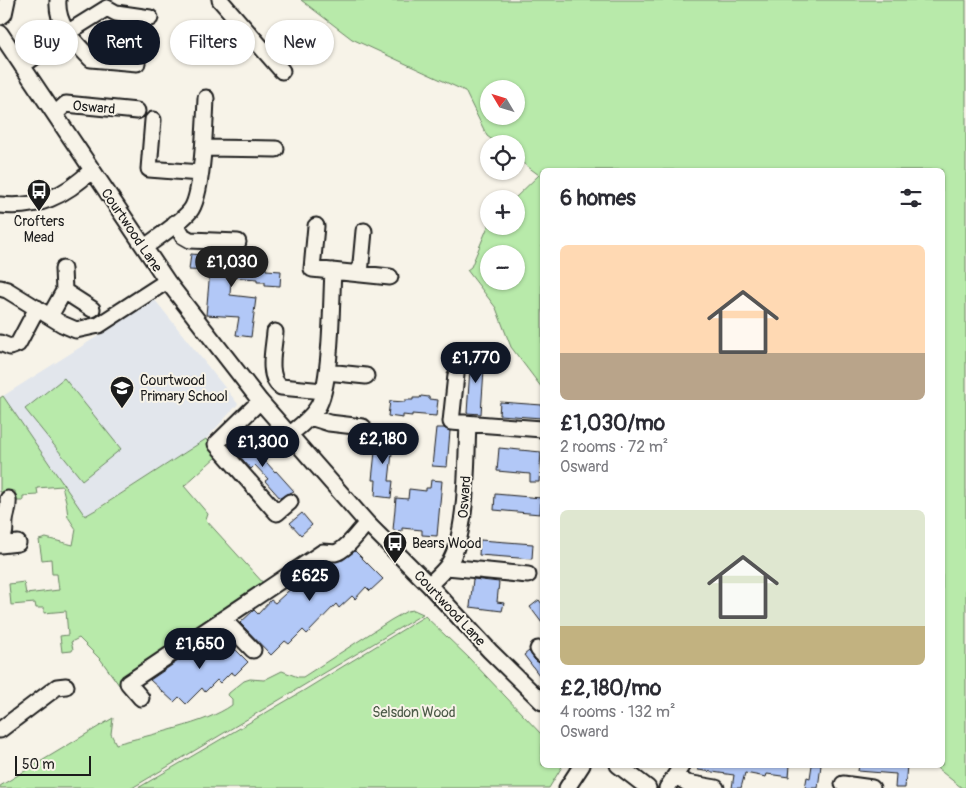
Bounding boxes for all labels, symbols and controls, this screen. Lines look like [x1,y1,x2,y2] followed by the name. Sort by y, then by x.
[15,20,78,65] chip: Buy
[88,20,160,65] chip: Rent
[170,20,255,65] chip: Filters
[265,20,334,65] chip: New
[480,80,525,125] north arrow
[480,80,525,290] map controls
[72,97,116,118] street label: Osward
[480,135,525,180] button: locate
[26,178,52,212] bus stop icon: Crofters Mead
[897,184,925,212] icon: filters
[97,185,166,275] street label: Courtwood Lane
[560,185,636,212] text: 6 homes
[480,190,525,235] button: +
[14,213,65,246] place label: Crofters Mead
[480,245,525,290] button: −
[191,246,273,288] pin: £1,030
[206,252,258,272] text: £1,030
[698,277,788,367] icon: home
[435,342,517,384] pin: £1,770
[452,348,500,368] text: £1,770
[140,372,228,405] place label: Courtwood Primary School
[109,375,135,409] school or university icon: Courtwood Primary School
[560,410,665,437] text: £1,030/mo
[342,422,424,465] pin: £2,180
[222,426,304,468] pin: £1,300
[359,429,407,449] text: £2,180
[237,432,289,452] text: £1,300
[560,437,668,457] text: 2 rooms · 72 m²
[560,457,609,477] text: Osward
[455,475,474,519] street label: Osward
[382,530,408,564] bus stop icon: Bears Wood
[412,535,482,552] place label: Bears Wood
[698,542,788,632] icon: home
[280,560,340,602] pin: £625
[291,566,329,586] text: £625
[410,567,489,650] street label: Courtwood Lane
[159,628,241,670] pin: £1,650
[175,634,225,654] text: £1,650
[560,675,661,702] text: £2,180/mo
[560,702,675,722] text: 4 rooms · 132 m²
[372,704,456,721] park label: Selsdon Wood
[560,722,609,742] text: Osward
[15,753,91,776] scale bar
[22,756,55,773] text: 50 m

